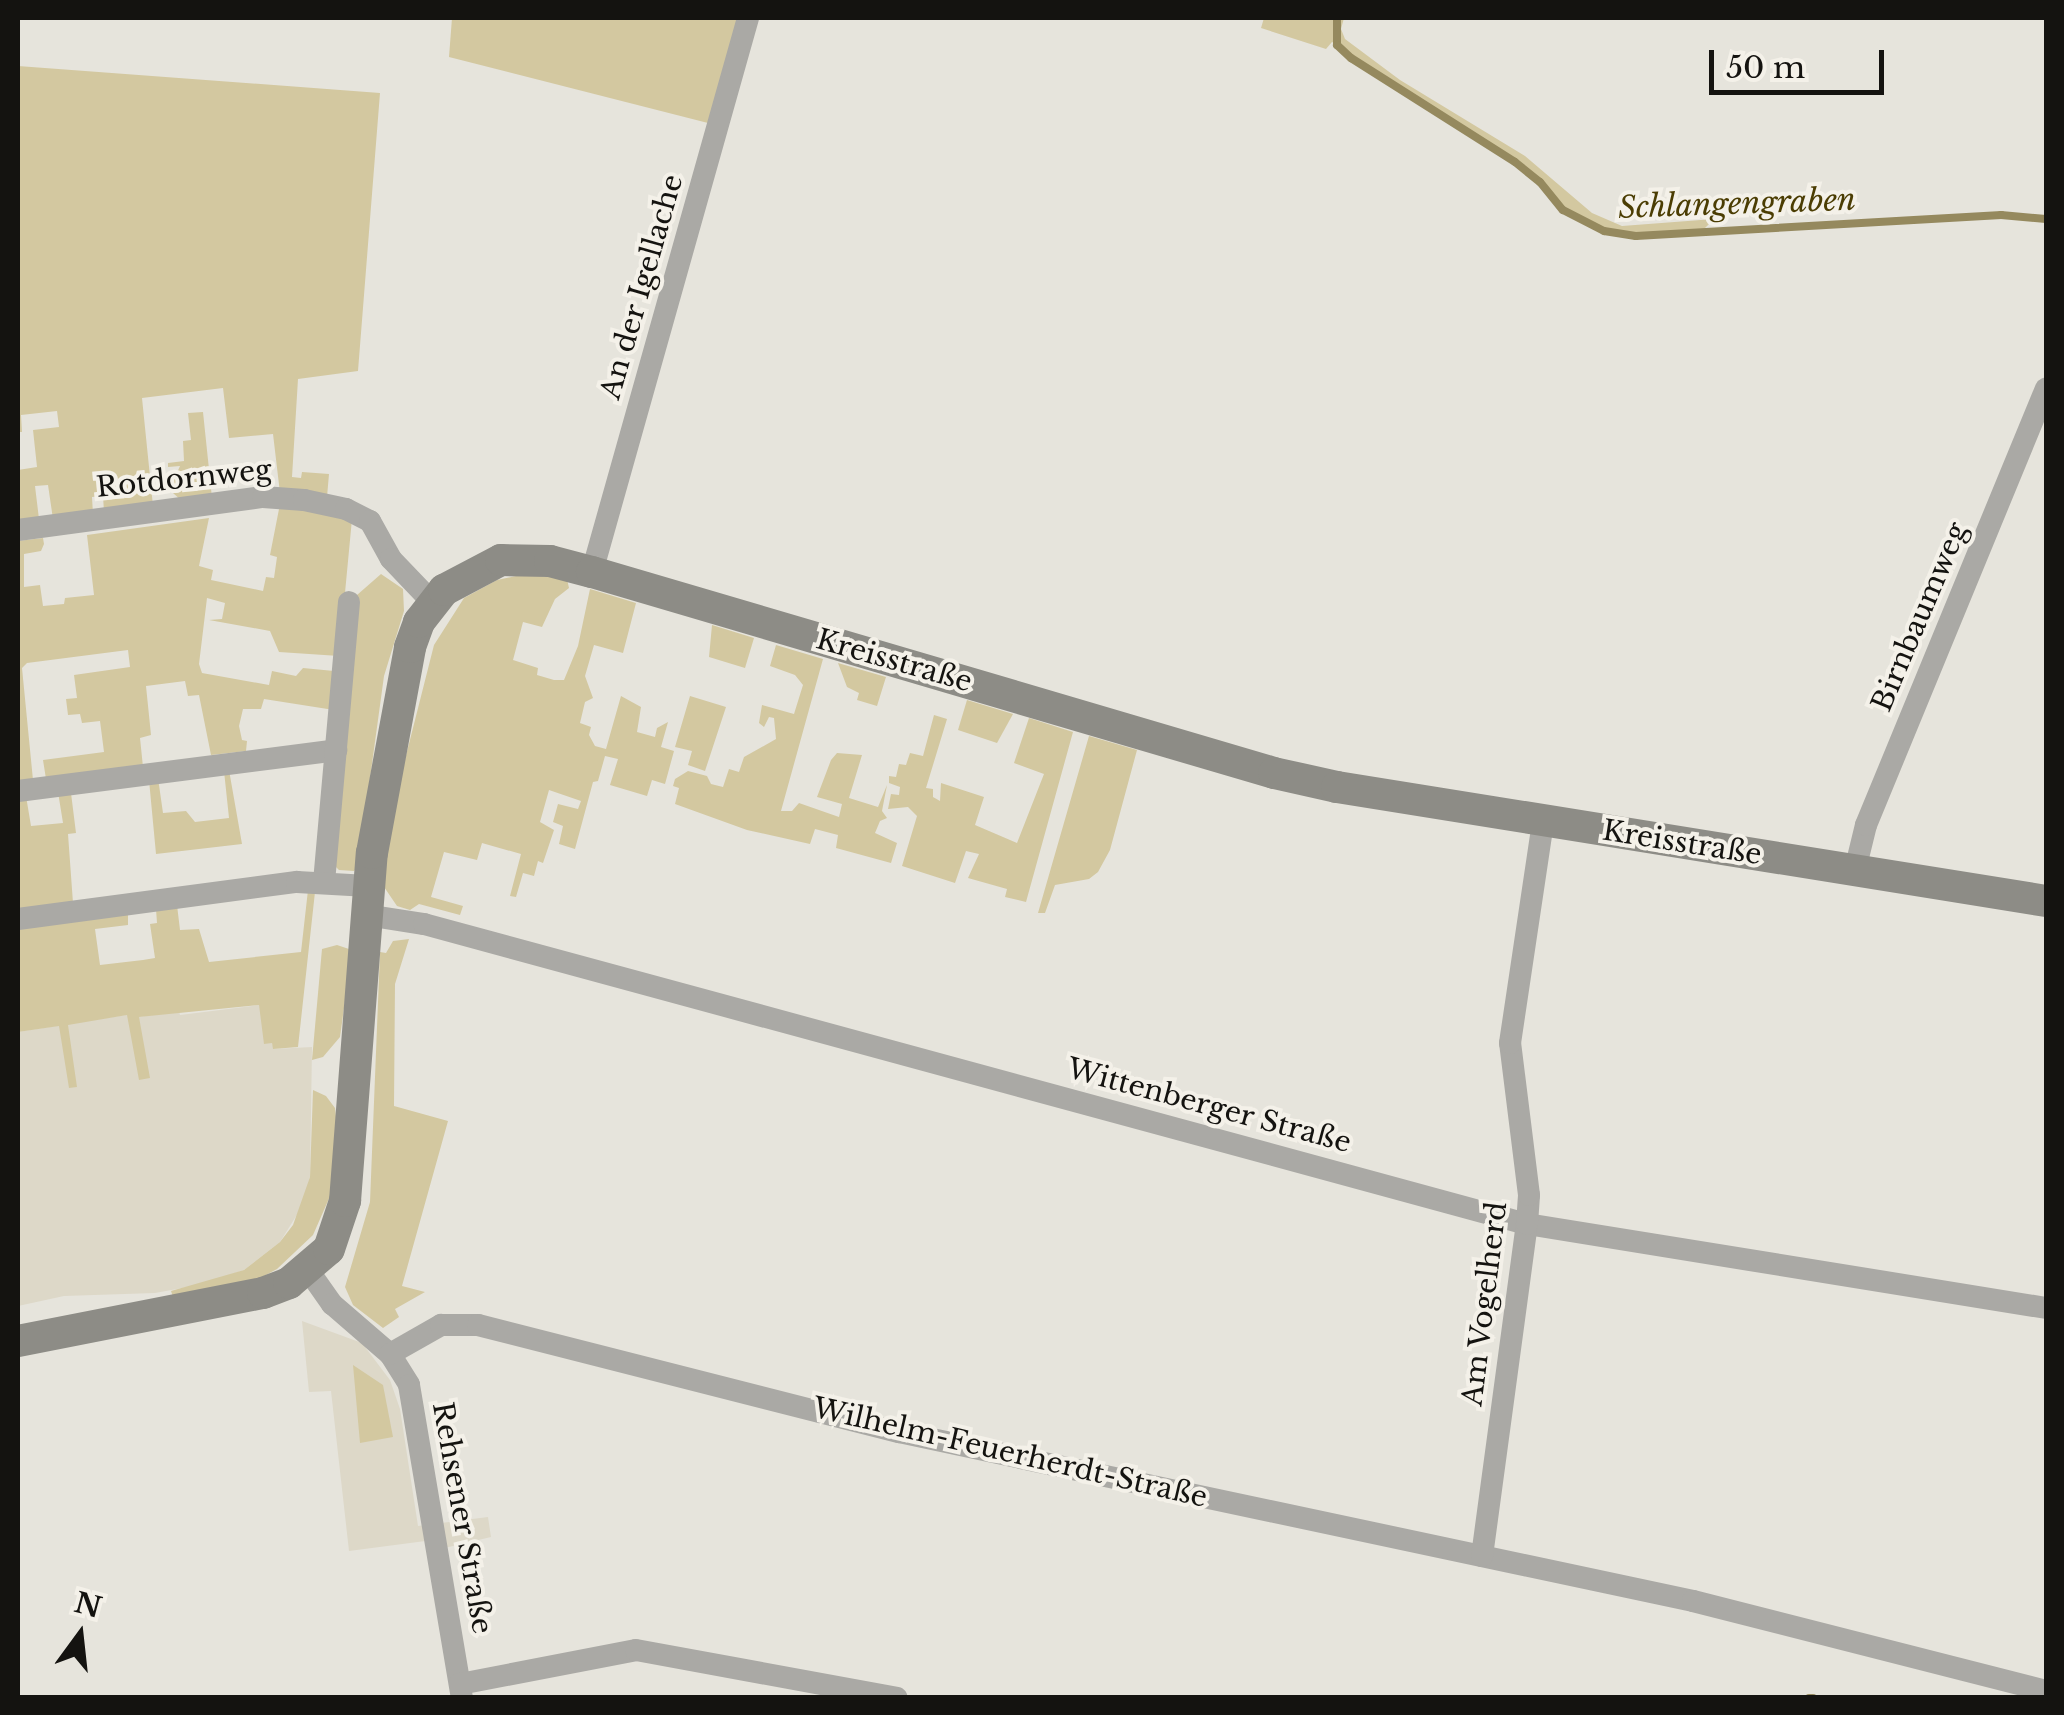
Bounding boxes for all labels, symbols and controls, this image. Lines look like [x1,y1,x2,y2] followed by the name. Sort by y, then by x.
[1714,30,1889,92] scale bar
[1726,49,1805,86] text: 50 m
[594,170,690,404] street label: An der Igellache
[1618,182,1856,226] water label: Schlangengraben
[95,453,273,505] street label: Rotdornweg
[1865,517,1975,717] street label: Birnbaumweg
[812,623,976,699] street label: Kreisstraße
[1600,814,1764,872] street label: Kreisstraße
[1063,1052,1355,1160] street label: Wittenberger Straße
[1456,1199,1514,1409] street label: Am Vogelherd
[810,1391,1210,1515] street label: Wilhelm-Feuerherdt-Straße
[425,1399,499,1637] street label: Rehsener Straße
[30,1585,130,1685] north arrow
[71,1585,105,1626] text: N

